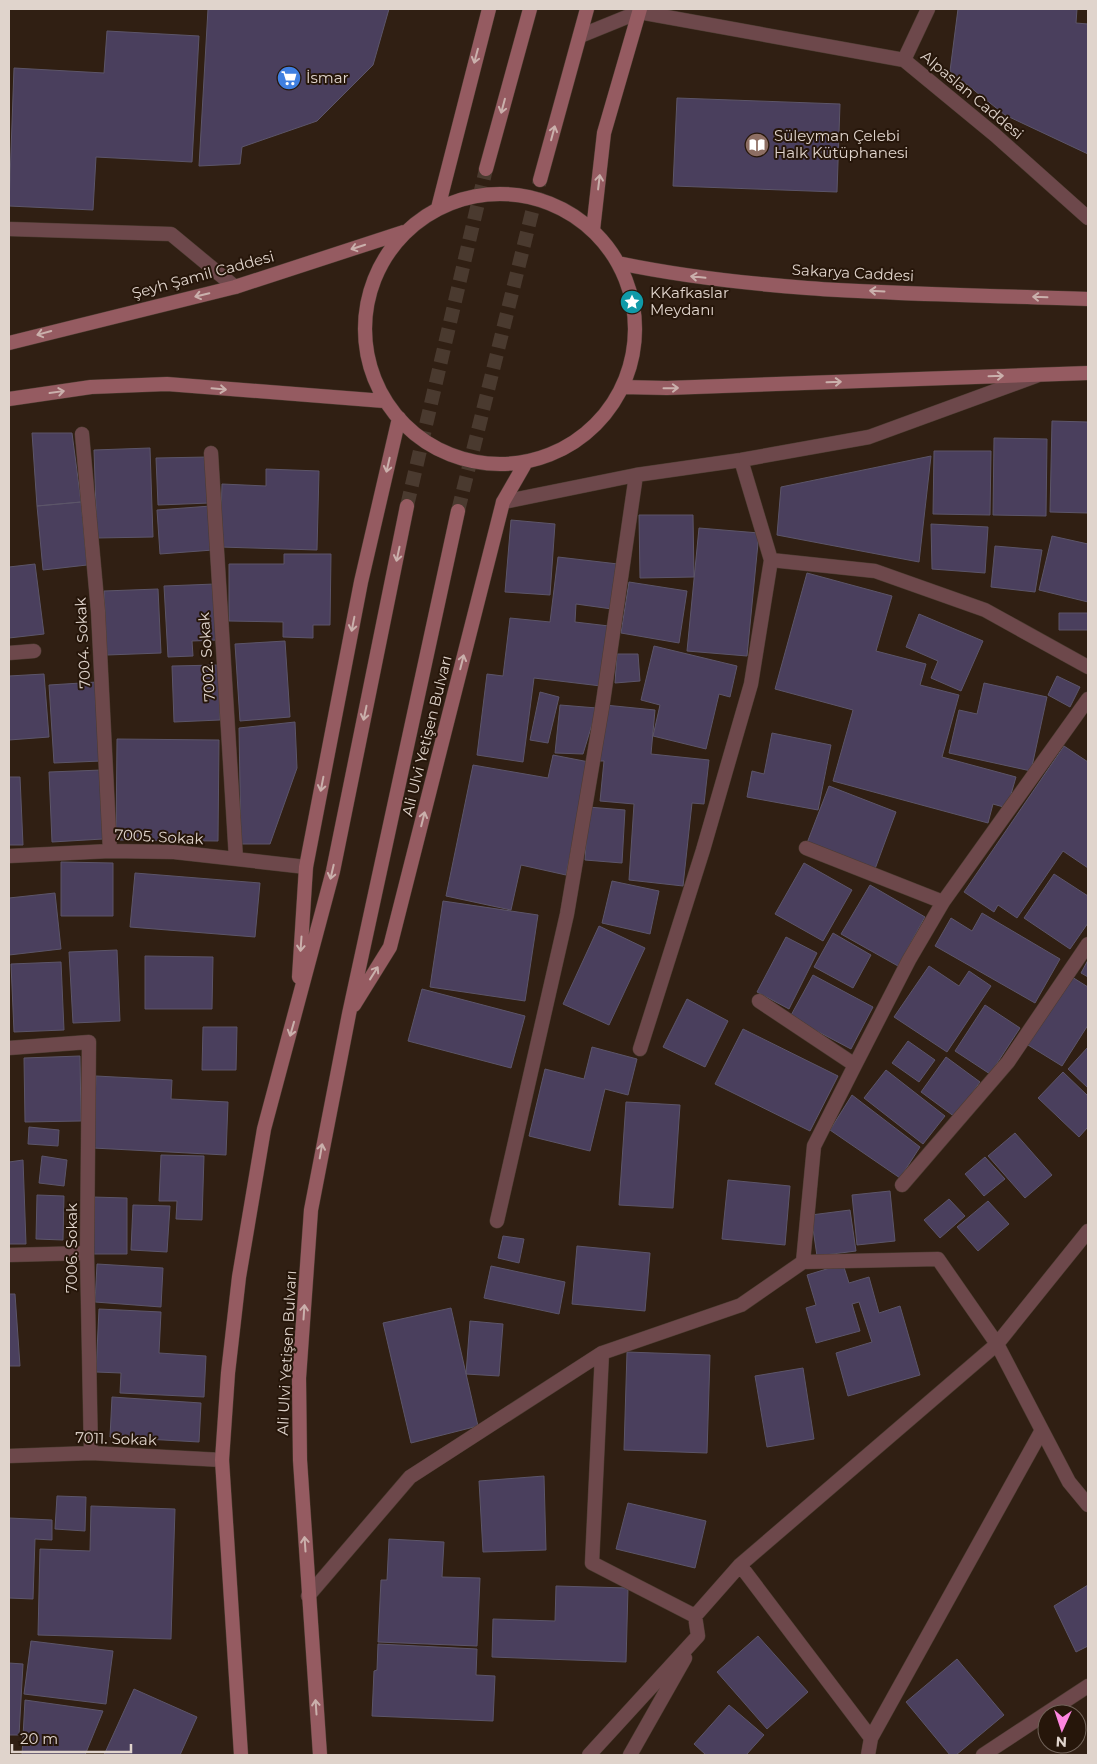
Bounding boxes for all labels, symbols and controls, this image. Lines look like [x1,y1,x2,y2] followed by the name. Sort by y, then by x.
[917,46,1028,143] street label: Alpaslan Caddesi
[471,47,481,63] one-way arrow
[276,65,302,91] supermarket icon: İsmar
[306,68,349,87] place label: İsmar
[498,98,507,114] one-way arrow
[549,125,558,141] one-way arrow
[774,126,908,162] place label: Süleyman Çelebi Halk Kütüphanesi
[744,132,770,158] library icon: Süleyman Çelebi Halk Kütüphanesi
[594,174,604,190] one-way arrow
[350,243,366,252] one-way arrow
[130,246,276,303] street label: Şeyh Şamil Caddesi
[791,260,915,285] street label: Sakarya Caddesi
[690,272,706,282] one-way arrow
[650,283,729,319] place label: KKafkaslar Meydanı
[869,286,886,296] one-way arrow
[619,289,645,315] place icon: KKafkaslar Meydanı
[195,291,211,300] one-way arrow
[1032,292,1048,302] one-way arrow
[37,329,53,339] one-way arrow
[988,371,1004,380] one-way arrow
[825,377,841,386] one-way arrow
[663,383,679,392] one-way arrow
[211,384,227,393] one-way arrow
[49,387,65,397] one-way arrow
[383,457,392,473] one-way arrow
[392,545,402,561] one-way arrow
[71,597,94,689] street label: 7004. Sokak
[194,612,219,702] street label: 7002. Sokak
[348,616,357,632] one-way arrow
[397,653,456,818] street label: Ali Ulvi Yetişen Bulvarı
[458,654,468,670] one-way arrow
[360,704,369,720] one-way arrow
[317,775,327,791] one-way arrow
[419,812,428,828] one-way arrow
[114,825,204,848] street label: 7005. Sokak
[327,863,336,879] one-way arrow
[297,936,306,952] one-way arrow
[369,966,380,980] one-way arrow
[287,1021,296,1037] one-way arrow
[317,1143,327,1159] one-way arrow
[62,1203,81,1293] street label: 7006. Sokak
[273,1270,300,1436] street label: Ali Ulvi Yetişen Bulvarı
[300,1305,309,1321] one-way arrow
[75,1428,157,1449] street label: 7011. Sokak
[301,1537,310,1553] one-way arrow
[312,1699,321,1715] one-way arrow
[1037,1704,1087,1754] north arrow
[12,1722,131,1754] scale bar
[20,1729,58,1748] text: 20 m
[1055,1733,1067,1751] text: N

